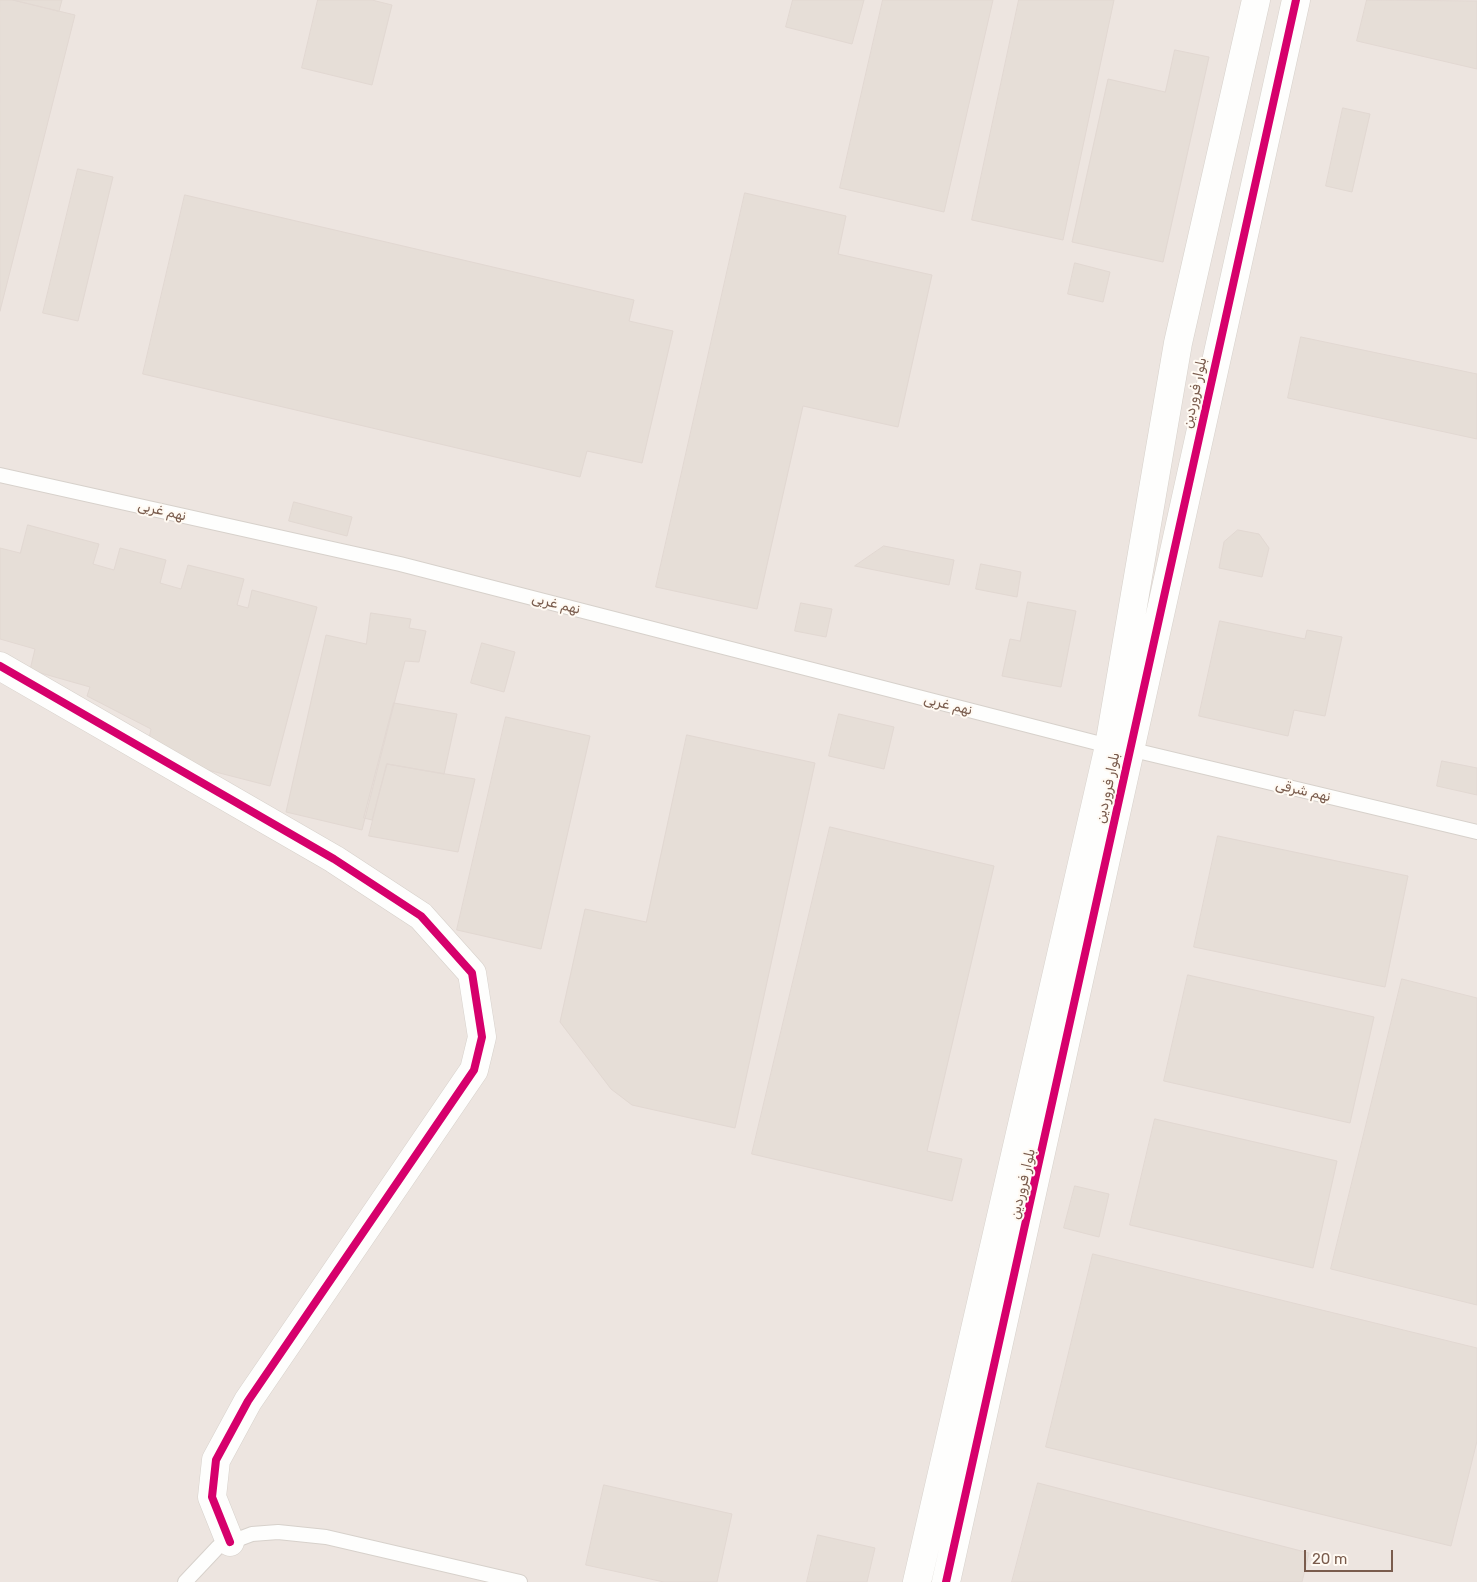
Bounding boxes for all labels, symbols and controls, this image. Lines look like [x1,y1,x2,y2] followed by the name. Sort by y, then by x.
[1179,356,1211,430] street label: بلوار فروردین
[136,497,188,525] street label: نهم غربی
[530,590,582,618] street label: نهم غربی
[922,691,974,719] street label: نهم غربی
[1092,751,1124,825] street label: بلوار فروردین
[1274,776,1332,806] street label: نهم شرقی
[1007,1147,1039,1221] street label: بلوار فروردین
[1307,1540,1396,1572] scale bar
[1312,1550,1347,1568] text: 20 m

